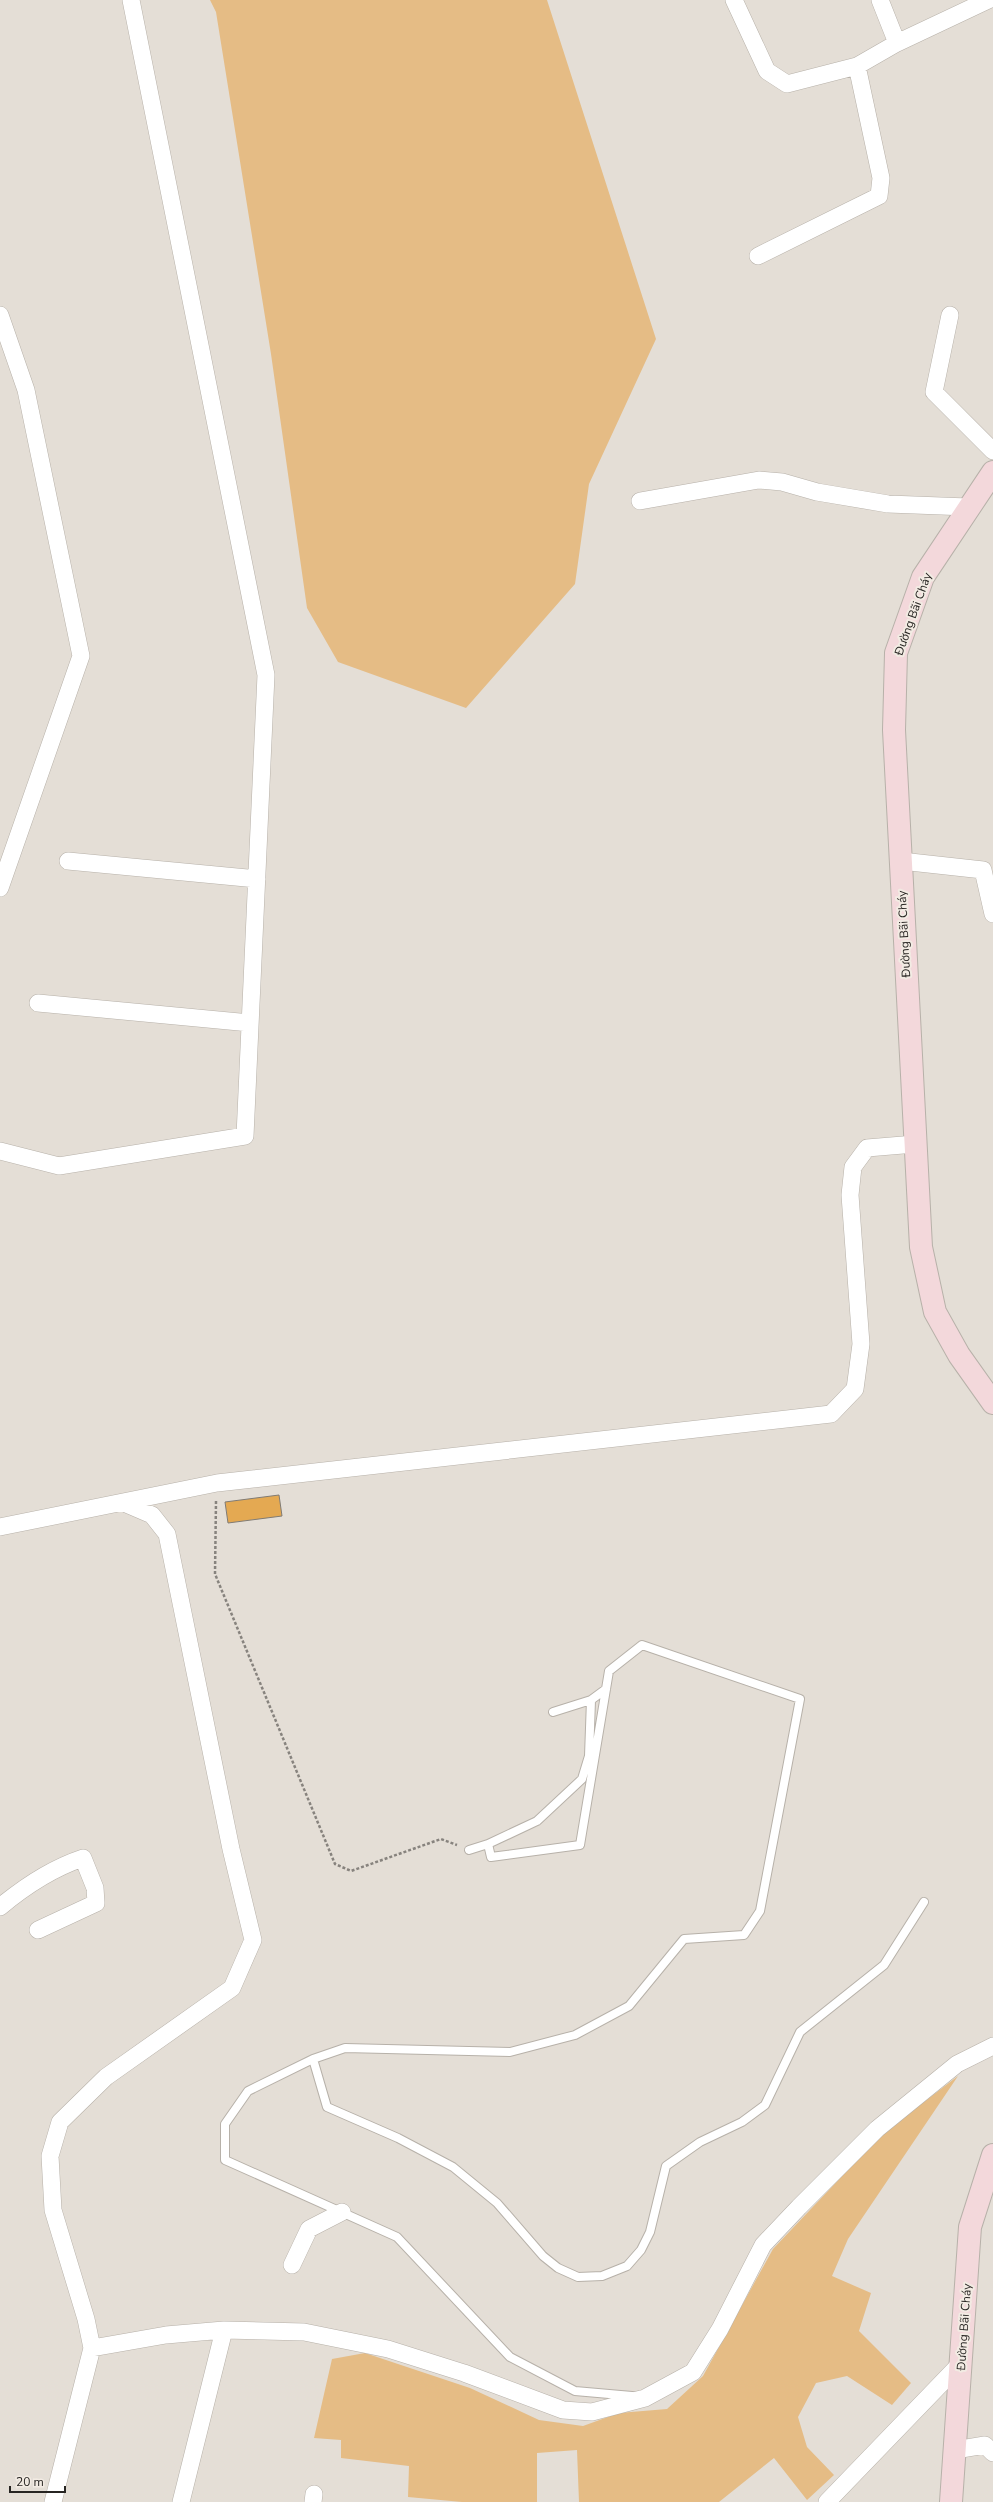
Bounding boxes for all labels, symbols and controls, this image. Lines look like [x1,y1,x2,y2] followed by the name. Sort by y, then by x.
[890,570,936,659] street label: Đường Bãi Cháy
[894,889,914,979] street label: Đường Bãi Cháy
[953,2282,975,2372] street label: Đường Bãi Cháy
[10,2468,65,2494] scale bar
[16,2474,44,2490] text: 20 m

